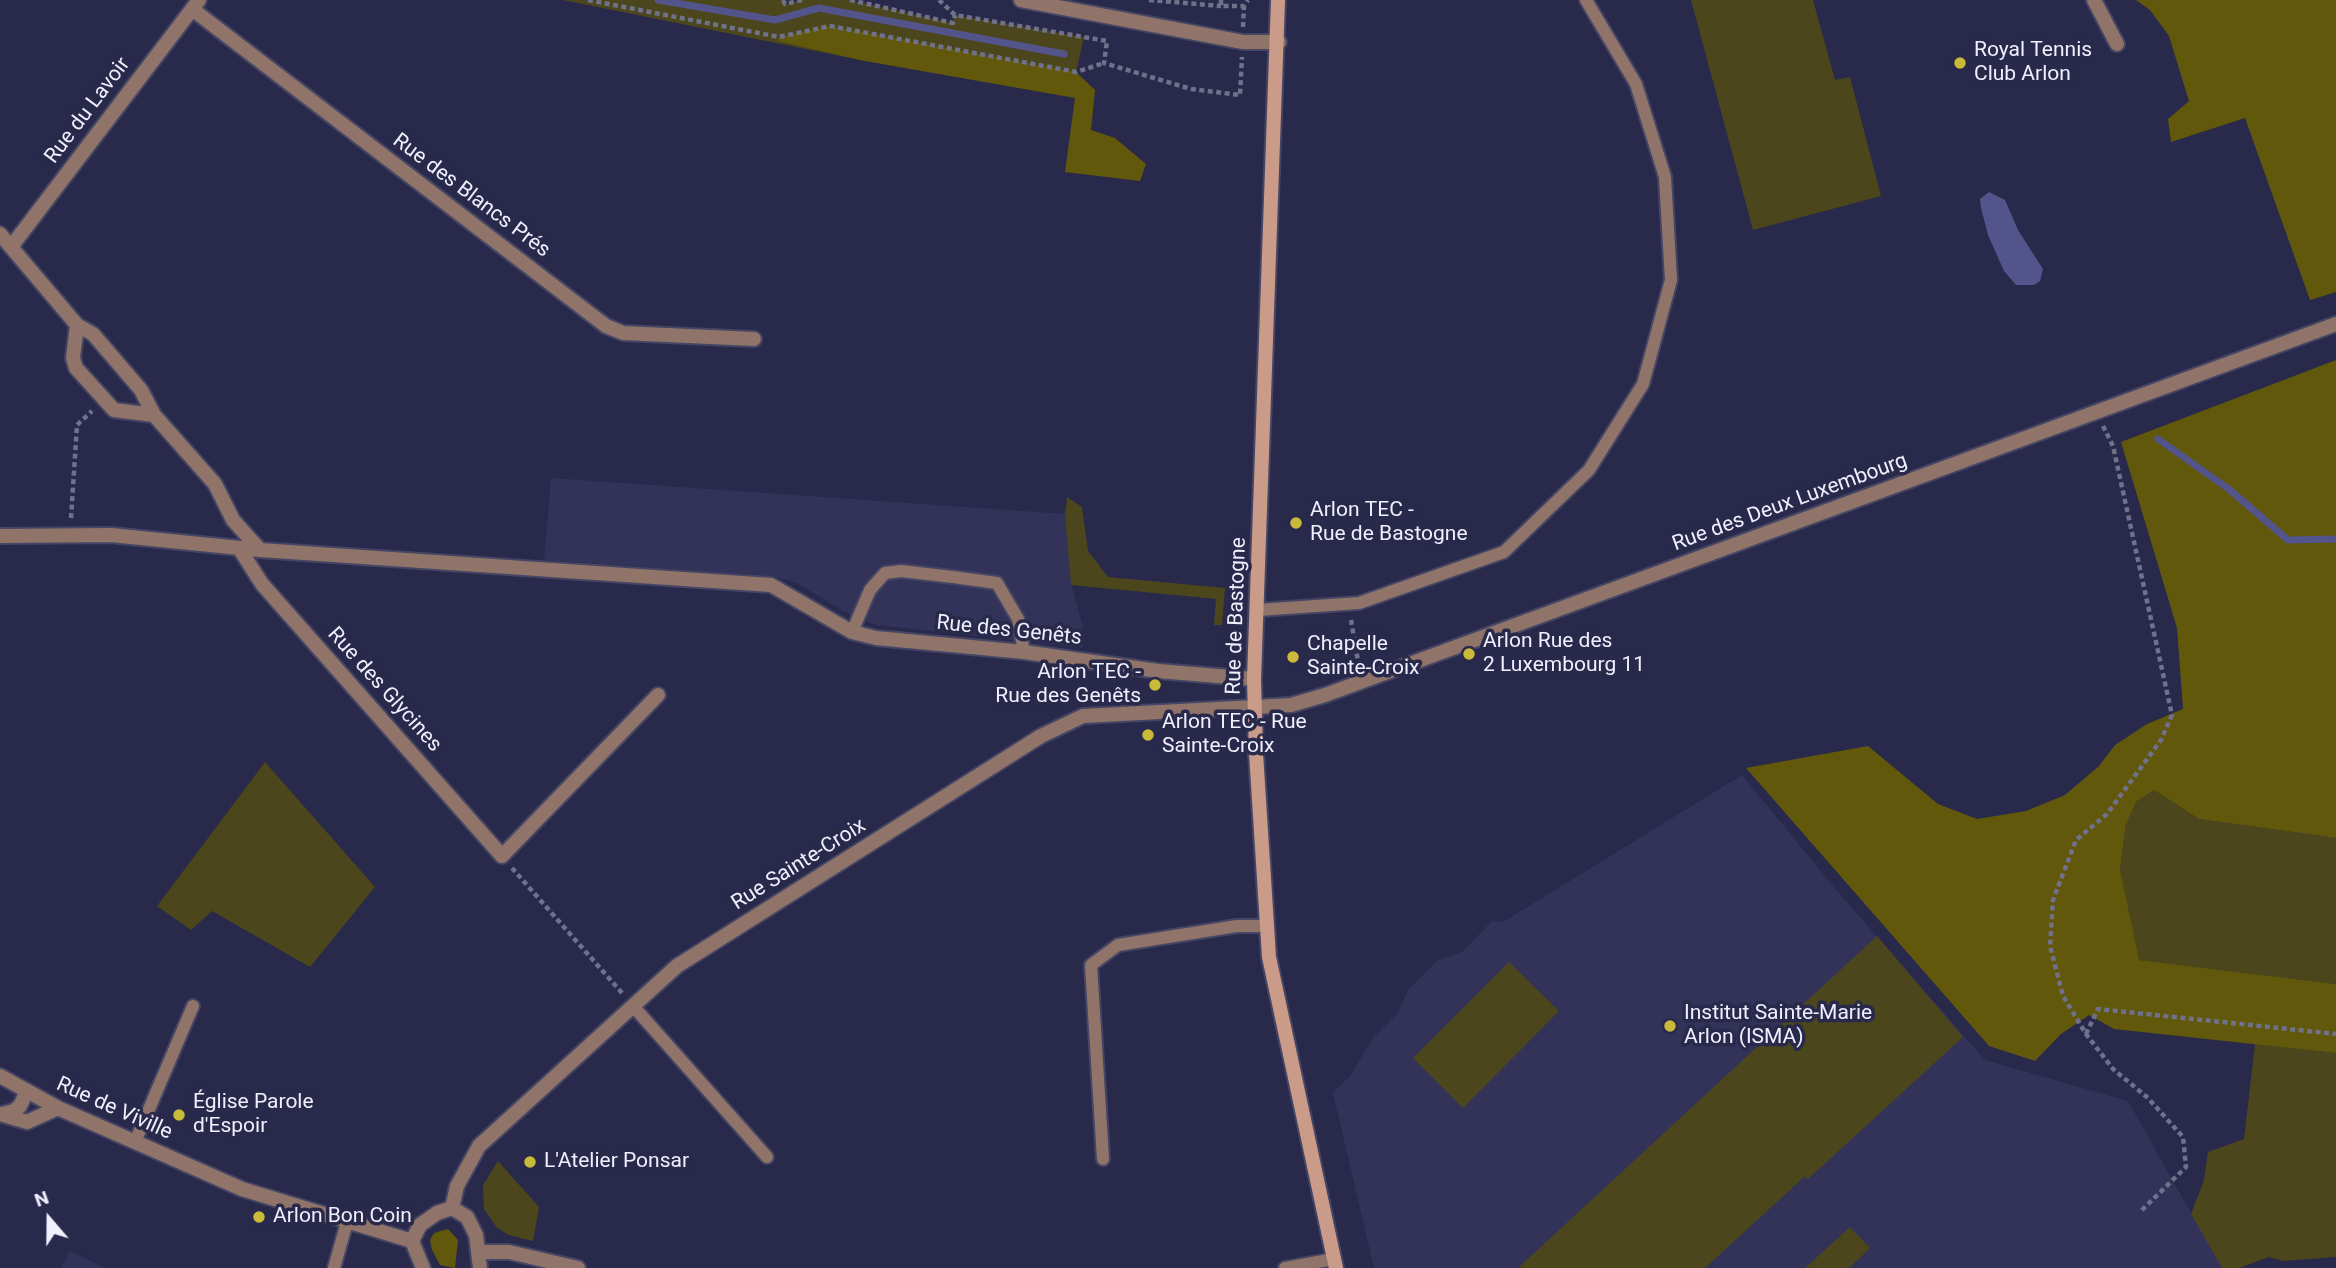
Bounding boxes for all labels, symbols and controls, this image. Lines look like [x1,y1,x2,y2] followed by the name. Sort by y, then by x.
[1974,38,2092,88] place label: Royal Tennis Club Arlon
[40,53,136,169] street label: Rue du Lavoir
[1952,55,1968,71] marker: Royal Tennis Club Arlon
[387,129,555,263] street label: Rue des Blancs Prés
[1669,449,1911,557] street label: Rue des Deux Luxembourg
[1310,498,1468,548] place label: Arlon TEC - Rue de Bastogne
[1288,515,1304,531] marker: Arlon TEC - Rue de Bastogne
[1222,537,1252,695] street label: Rue de Bastogne
[935,611,1083,651] street label: Rue des Genêts
[322,623,446,757] street label: Rue des Glycines
[1483,629,1645,679] place label: Arlon Rue des 2 Luxembourg 11
[1307,632,1419,682] place label: Chapelle Sainte-Croix
[1461,646,1477,662] marker: Arlon Rue des 2 Luxembourg 11
[1285,649,1301,665] marker: Chapelle Sainte-Croix
[995,660,1141,710] place label: Arlon TEC - Rue des Genêts
[1147,677,1163,693] marker: Arlon TEC - Rue des Genêts
[1162,710,1307,760] place label: Arlon TEC - Rue Sainte-Croix
[1140,727,1156,743] marker: Arlon TEC - Rue Sainte-Croix
[727,814,871,916] street label: Rue Sainte-Croix
[1684,1001,1872,1051] place label: Institut Sainte-Marie Arlon (ISMA)
[1662,1018,1678,1034] marker: Institut Sainte-Marie Arlon (ISMA)
[52,1072,176,1146] street label: Rue de Viville
[193,1090,314,1140] place label: Église Parole d'Espoir
[171,1107,187,1123] marker: Église Parole d'Espoir
[544,1149,689,1175] place label: L'Atelier Ponsar
[522,1154,538,1170] marker: L'Atelier Ponsar
[14,1184,84,1254] north arrow
[31,1186,52,1212] text: N
[273,1204,412,1230] place label: Arlon Bon Coin
[251,1209,267,1225] marker: Arlon Bon Coin

